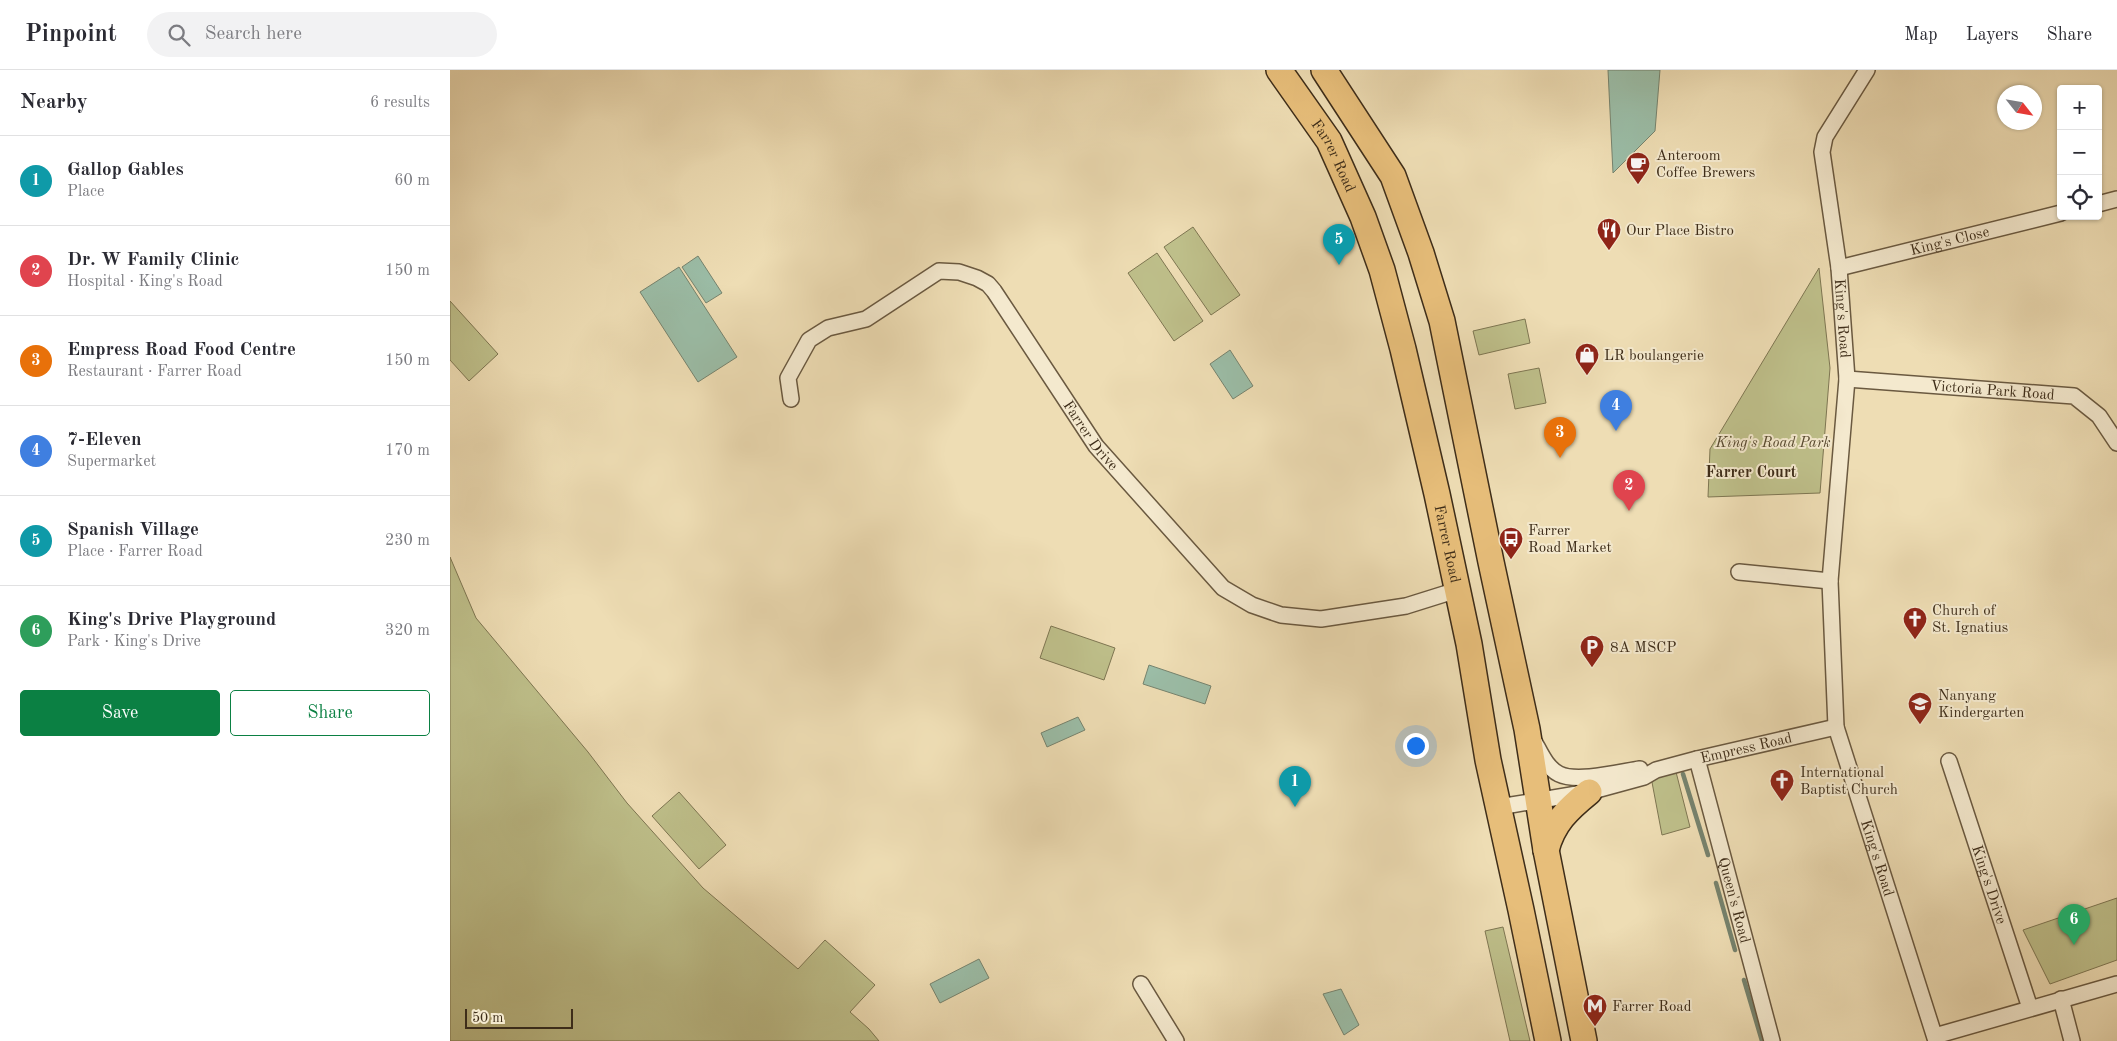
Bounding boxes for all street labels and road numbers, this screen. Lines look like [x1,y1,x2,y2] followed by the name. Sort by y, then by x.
[1307,117,1357,195] street label: Farrer Road
[1909,225,1991,259] street label: King's Close
[1831,278,1851,359] street label: King's Road
[1930,379,2055,404] street label: Victoria Park Road
[1059,398,1120,474] street label: Farrer Drive
[1431,504,1462,585] street label: Farrer Road
[1699,731,1794,767] street label: Empress Road
[1857,818,1895,899] street label: King's Road
[1968,844,2008,926] street label: King's Drive
[1714,856,1752,945] street label: Queen's Road

